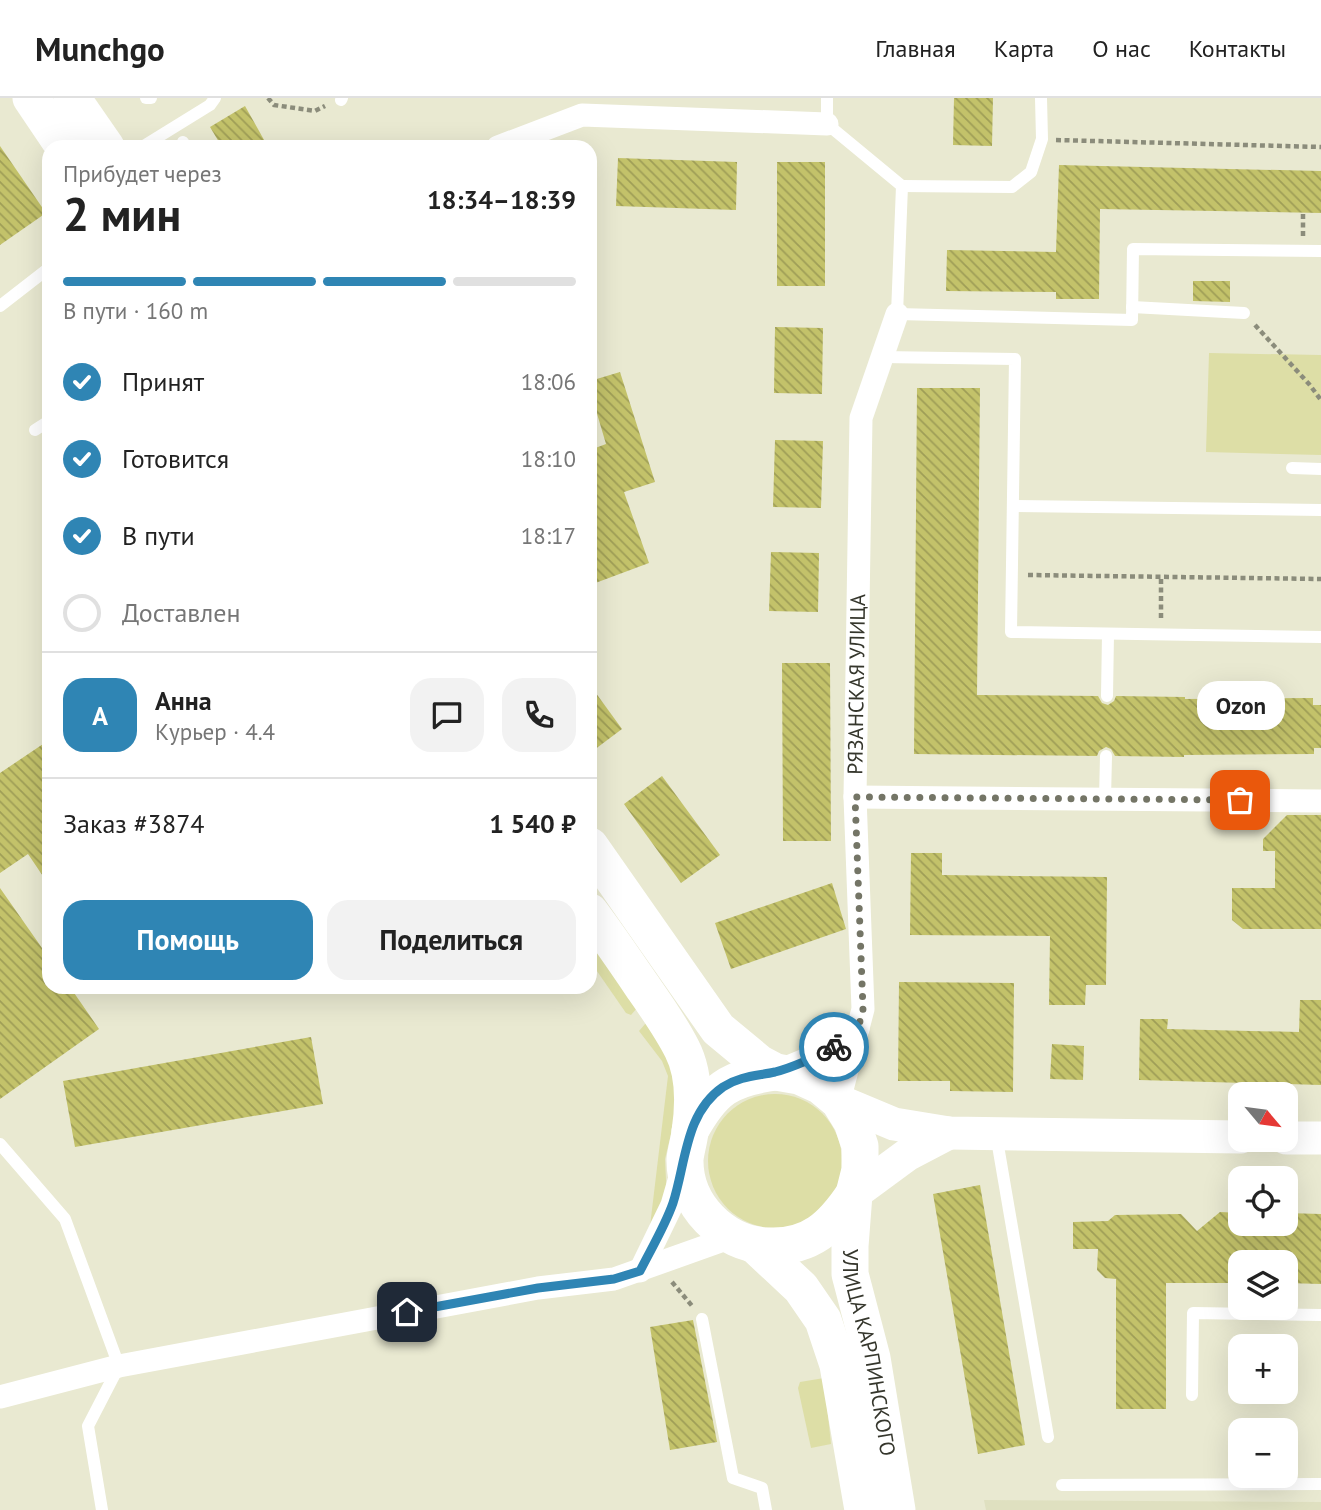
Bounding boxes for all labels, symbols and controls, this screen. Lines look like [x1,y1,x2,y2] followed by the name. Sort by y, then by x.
[35,27,165,70] text: Munchgo
[875,33,956,64] text: Главная
[994,33,1054,64] text: Карта
[1092,33,1151,64] text: О нас
[1189,33,1286,64] text: Контакты
[63,159,222,188] text: Прибудет через
[427,183,576,216] text: 18:34–18:39
[63,184,181,244] text: 2 мин
[63,296,208,325] text: В пути · 160 m
[63,363,101,401] icon: check
[122,365,204,398] text: Принят
[521,367,576,396] text: 18:06
[63,440,101,478] icon: check
[122,442,229,475] text: Готовится
[521,444,576,473] text: 18:10
[63,517,101,555] icon: check
[122,519,195,552] text: В пути
[521,521,576,550] text: 18:17
[841,593,871,775] street label: РЯЗАНСКАЯ УЛИЦА
[122,596,241,629] text: Доставлен
[410,678,484,752] button: chat
[502,678,576,752] button: phone
[1196,681,1284,730] callout: Ozon
[155,684,212,717] text: Анна
[1216,691,1266,720] text: Ozon
[92,699,108,732] text: А
[155,717,275,746] text: Курьер · 4.4
[1210,770,1270,830] pin
[1221,781,1259,819] icon: bag
[63,807,205,840] text: Заказ #3874
[489,807,576,840] text: 1 540 ₽
[63,900,313,980] button: Помощь
[327,900,576,980] button: Поделиться
[799,1012,869,1082] courier
[815,1028,853,1066] icon: bike
[1228,1082,1298,1152] north arrow
[1228,1082,1298,1488] map controls
[1228,1166,1298,1236] button: locate
[837,1249,902,1458] street label: УЛИЦА КАРПИНСКОГО
[1228,1250,1298,1320] button: layers
[377,1282,437,1342] pin
[388,1293,426,1331] icon: home
[1228,1334,1298,1404] button: +
[1228,1418,1298,1488] button: −

